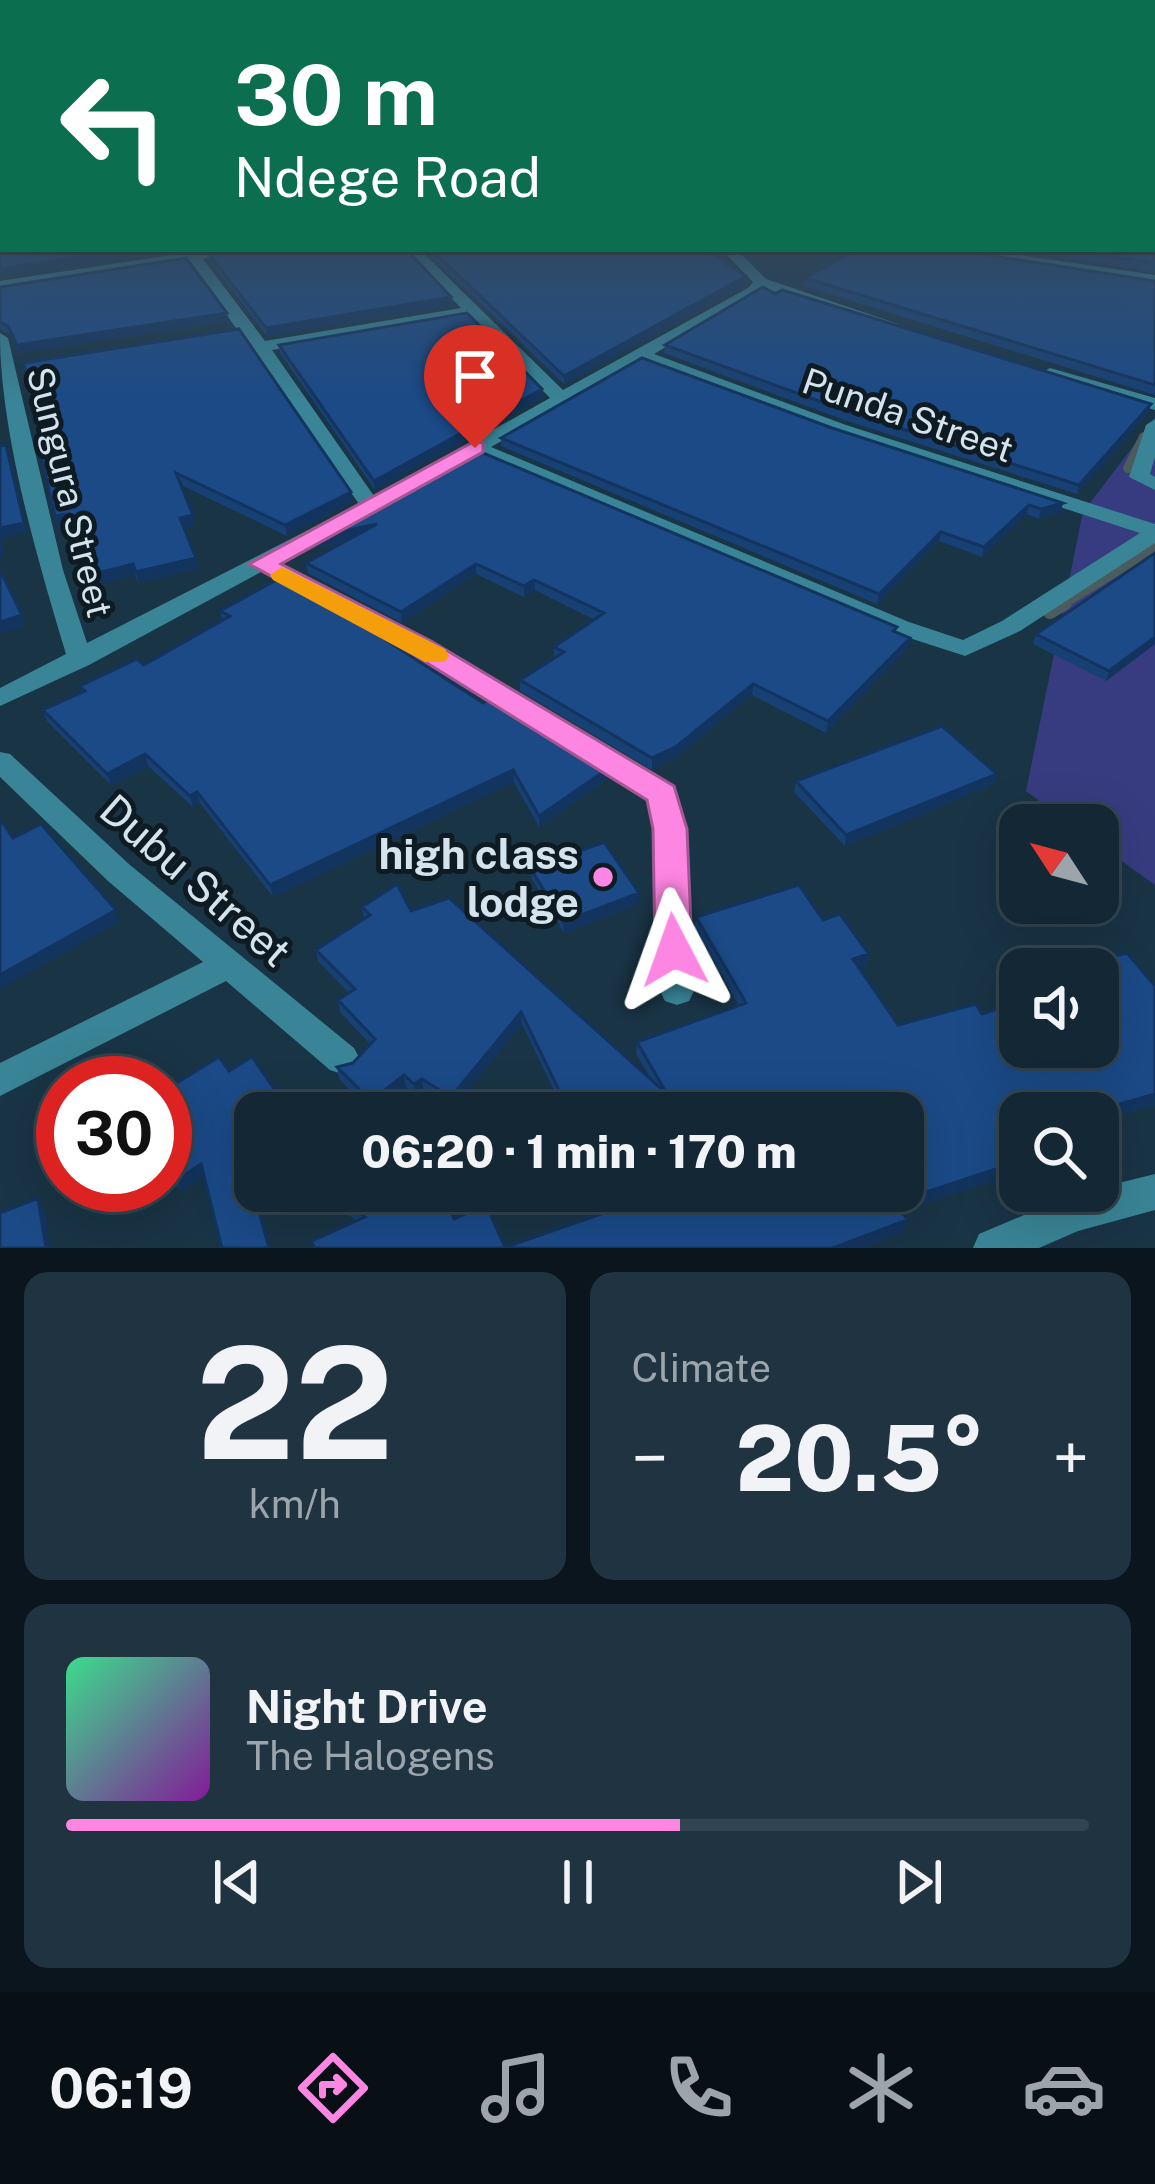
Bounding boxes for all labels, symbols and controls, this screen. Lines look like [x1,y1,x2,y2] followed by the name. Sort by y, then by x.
[234,45,438,144] text: 30 m
[36,48,192,204] icon: left
[234,146,541,209] text: Ndege Road
[424,325,526,448] pin
[442,343,508,409] icon: arrive
[797,359,1019,471] street label: Punda Street
[19,363,121,621] street label: Sungura Street
[91,784,301,976] street label: Dubu Street
[999,804,1119,924] north arrow
[999,804,1119,1212] map controls
[378,829,579,926] place label: high class lodge
[590,864,616,890] marker: high class lodge
[611,887,737,1013] position arrow
[999,948,1119,1068] button: sound
[36,1056,192,1212] speed limit sign: 30
[999,1092,1119,1212] button: search
[361,1125,797,1178] text: 06:20 · 1 min · 170 m
[196,1311,394,1494] text: 22
[632,1345,771,1391] text: Climate
[736,1405,985,1511] text: 20.5°
[632,1419,668,1497] text: −
[1052,1419,1089,1497] text: +
[249,1481,341,1527] text: km/h
[246,1680,488,1733] text: Night Drive
[246,1733,495,1779] text: The Halogens
[204,1849,270,1915] icon: previous
[545,1849,611,1915] icon: pause
[886,1849,952,1915] icon: next
[291,2046,375,2130] icon: directions
[474,2046,558,2130] icon: music
[657,2046,741,2130] icon: phone
[839,2046,923,2130] icon: climate
[1022,2046,1106,2130] icon: car
[49,2057,193,2120] text: 06:19

